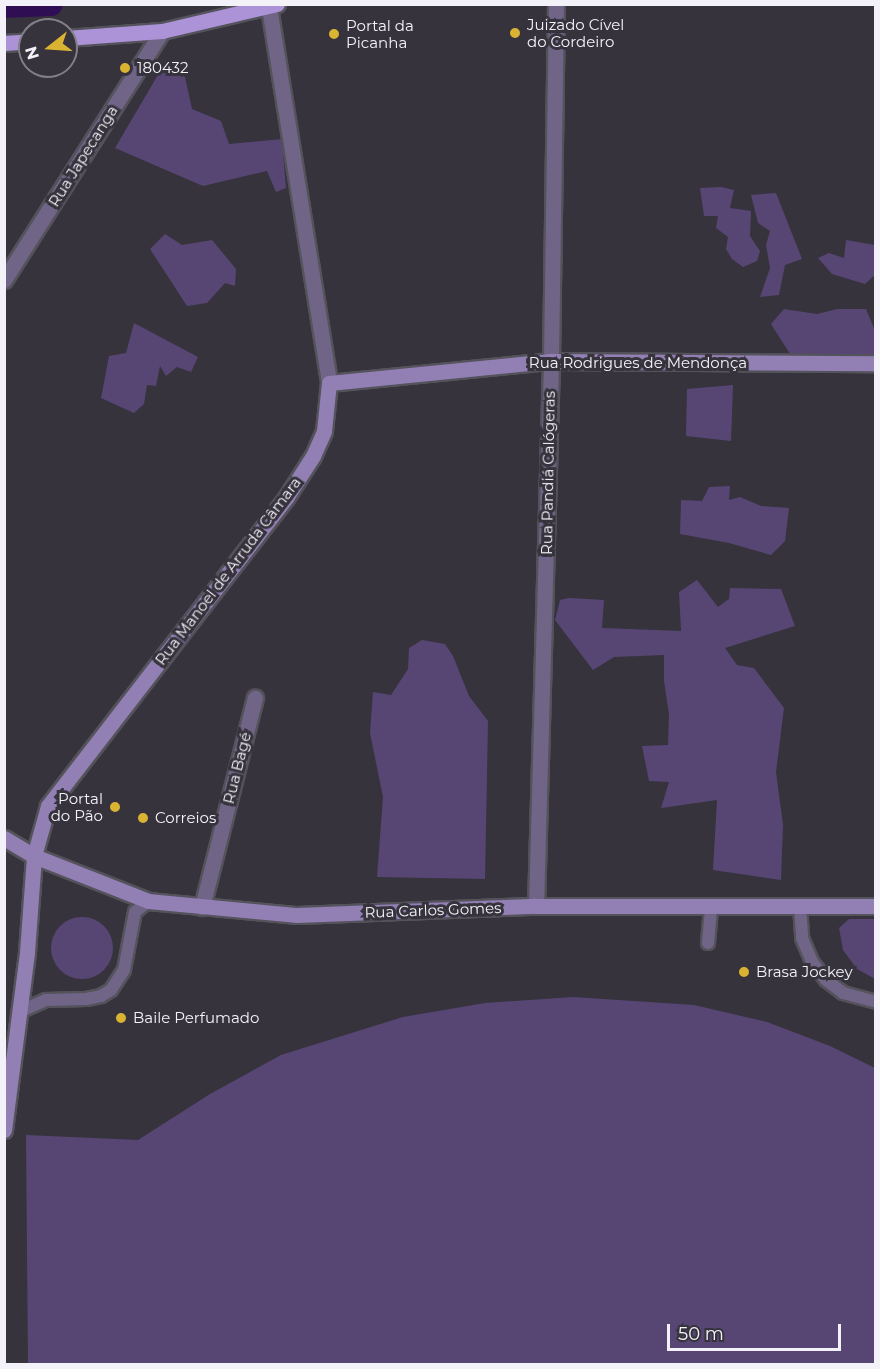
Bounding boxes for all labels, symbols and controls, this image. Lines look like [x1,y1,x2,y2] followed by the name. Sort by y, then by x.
[527,15,624,50] place label: Juizado Cível do Cordeiro
[346,16,414,51] place label: Portal da Picanha
[18,18,78,78] north arrow
[508,26,522,40] marker: Juizado Cível do Cordeiro
[327,27,341,41] marker: Portal da Picanha
[21,44,43,62] text: N
[137,59,189,77] place label: 180432
[118,61,132,75] marker: 180432
[45,102,121,210] street label: Rua Japecanga
[529,354,747,372] street label: Rua Rodrigues de Mendonça
[538,391,558,555] street label: Rua Pandiá Calógeras
[151,473,305,669] street label: Rua Manoel de Arruda Câmara
[219,730,255,806] street label: Rua Bagé
[51,789,103,824] place label: Portal do Pão
[108,800,122,814] marker: Portal do Pão
[155,809,216,827] place label: Correios
[136,811,150,825] marker: Correios
[364,899,502,921] street label: Rua Carlos Gomes
[756,963,853,981] place label: Brasa Jockey
[737,965,751,979] marker: Brasa Jockey
[133,1009,259,1027] place label: Baile Perfumado
[114,1011,128,1025] marker: Baile Perfumado
[670,1312,844,1350] scale bar
[678,1323,724,1345] text: 50 m

